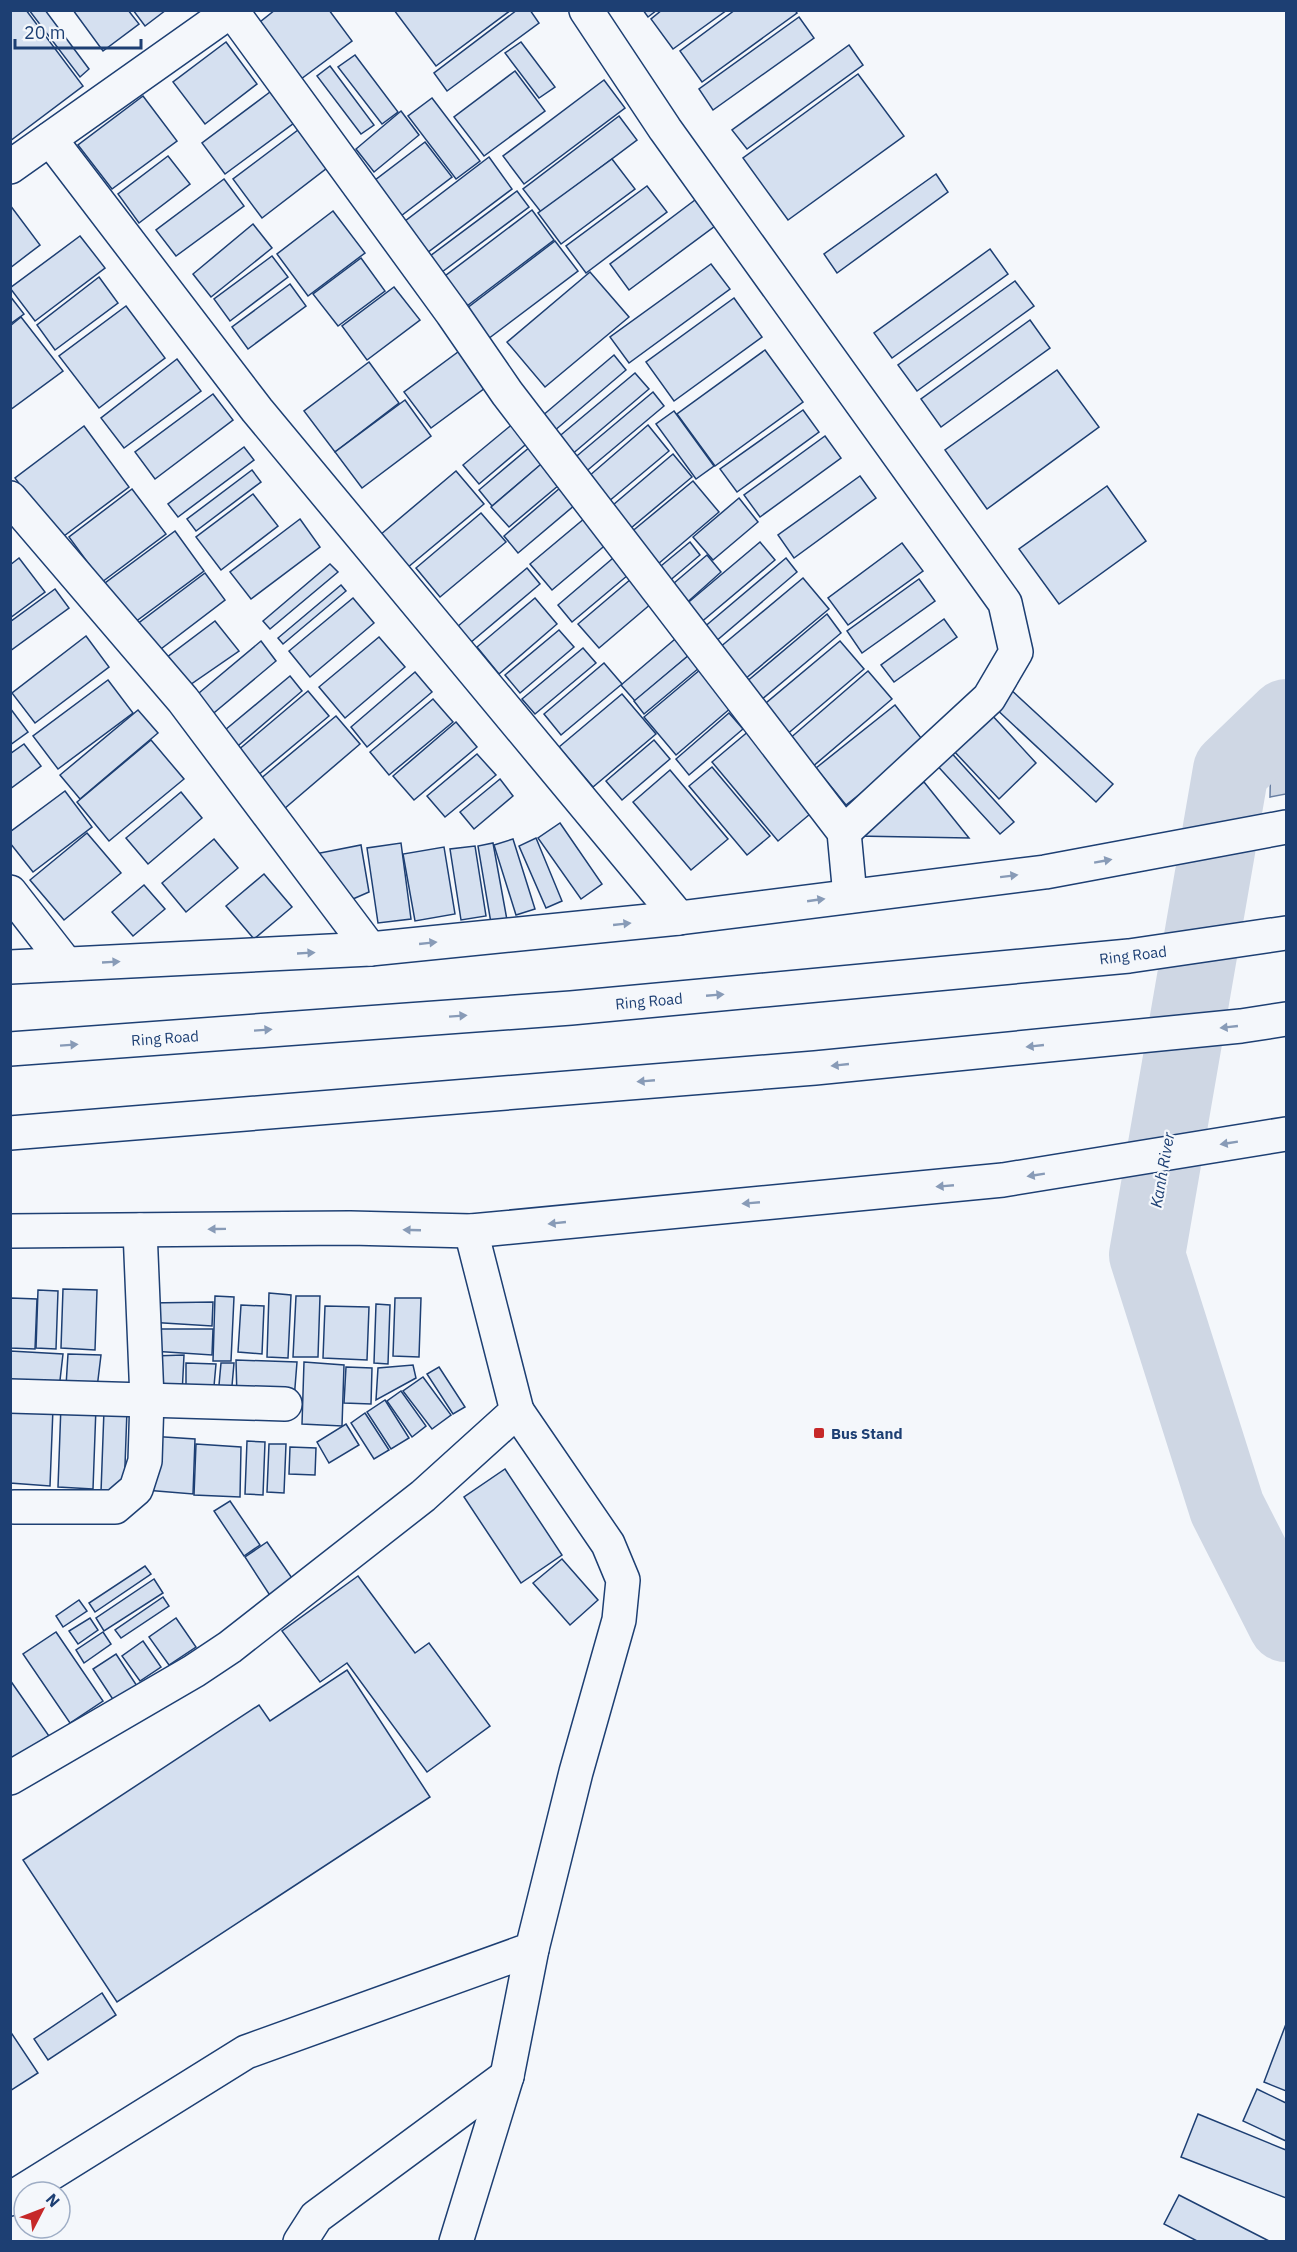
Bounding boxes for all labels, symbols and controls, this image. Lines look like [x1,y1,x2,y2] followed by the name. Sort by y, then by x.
[15,12,141,50] scale bar
[24,21,66,44] text: 20 m
[1094,856,1113,865] one-way arrow
[1000,871,1019,881] one-way arrow
[806,895,825,905] one-way arrow
[613,919,632,929] one-way arrow
[419,938,438,948] one-way arrow
[1098,941,1168,969] street label: Ring Road
[296,948,315,957] one-way arrow
[101,958,120,967] one-way arrow
[614,989,684,1013] street label: Ring Road
[705,990,724,1000] one-way arrow
[448,1011,467,1021] one-way arrow
[1219,1022,1238,1032] one-way arrow
[131,1026,199,1050] street label: Ring Road
[254,1026,273,1035] one-way arrow
[59,1040,78,1050] one-way arrow
[1025,1041,1044,1051] one-way arrow
[831,1060,850,1070] one-way arrow
[637,1077,656,1086] one-way arrow
[1146,1130,1179,1209] water label: Kanh River
[1219,1139,1238,1148] one-way arrow
[1027,1170,1046,1179] one-way arrow
[935,1181,954,1191] one-way arrow
[741,1198,760,1208] one-way arrow
[547,1218,566,1228] one-way arrow
[208,1225,227,1234] one-way arrow
[403,1225,422,1235] one-way arrow
[831,1424,903,1443] place label: Bus Stand
[812,1426,826,1440] marker: Bus Stand
[12,2180,72,2240] north arrow
[42,2189,64,2211] text: N

